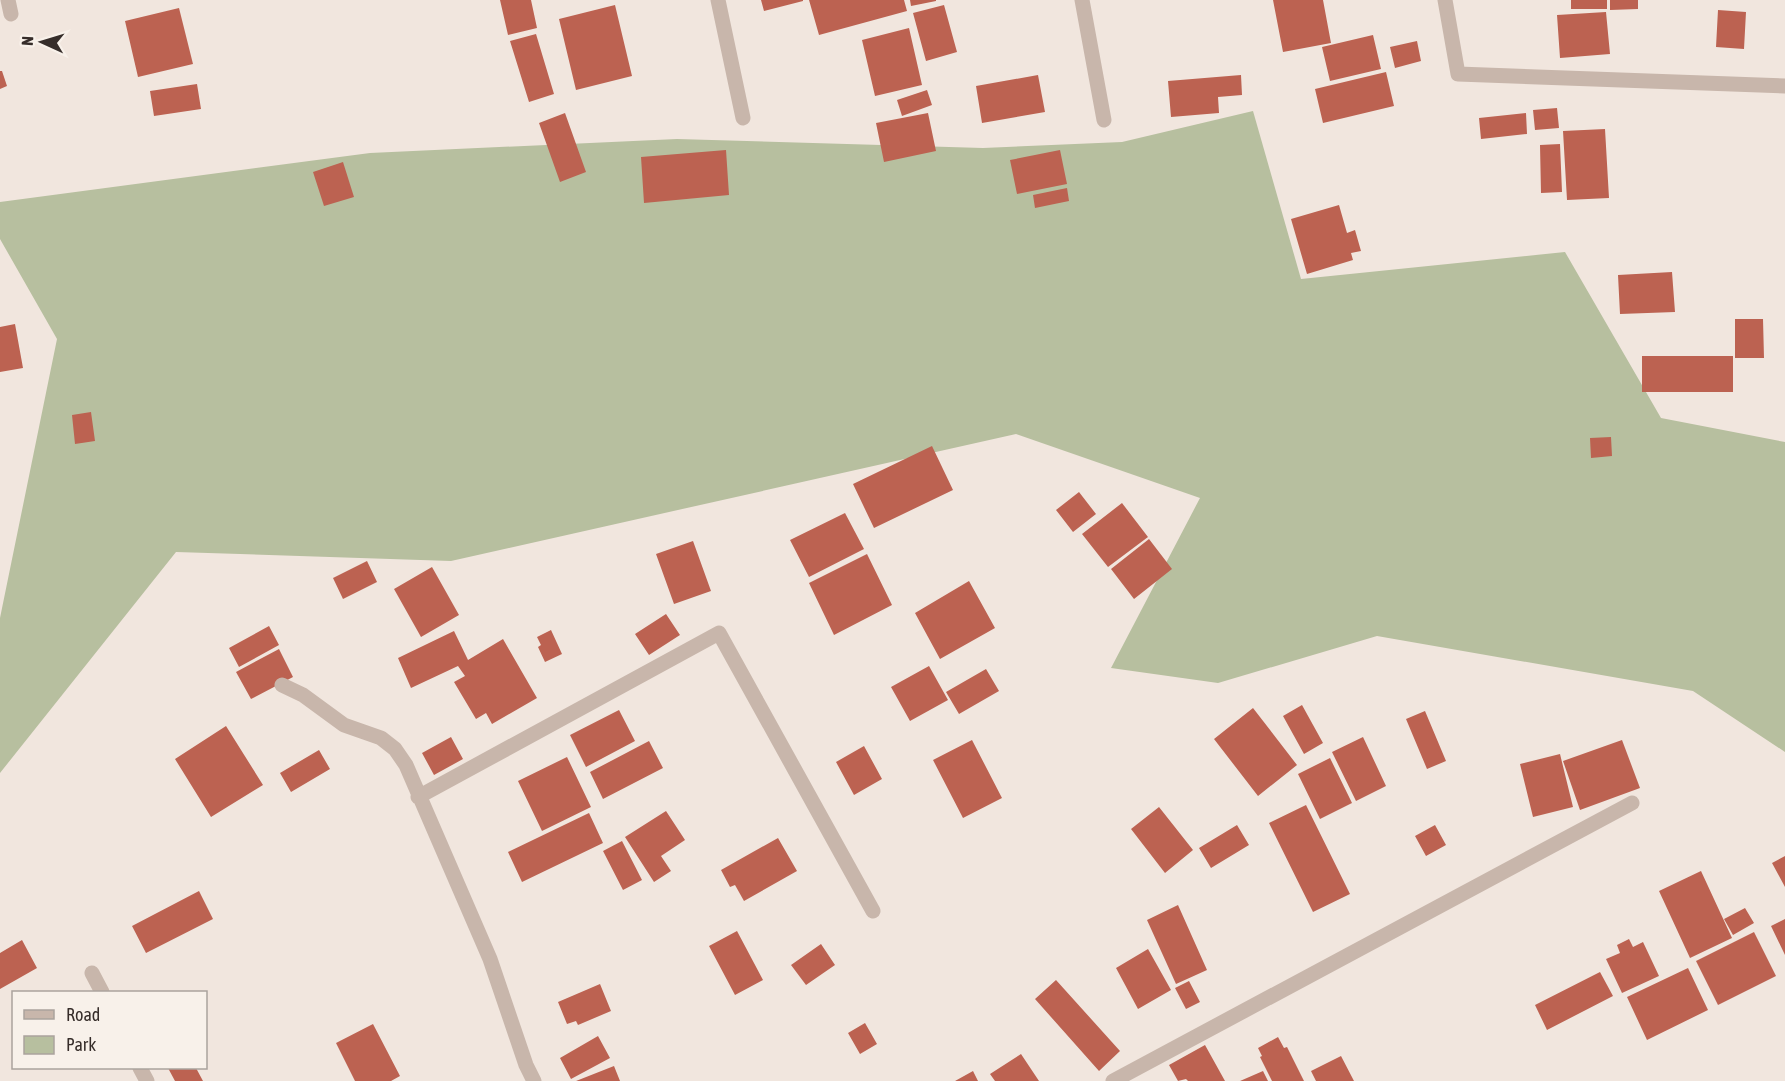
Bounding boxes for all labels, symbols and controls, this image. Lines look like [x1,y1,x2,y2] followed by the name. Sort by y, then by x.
[12,12,72,72] north arrow
[18,36,36,46] text: N
[12,991,207,1069] legend
[66,1004,100,1025] text: Road
[66,1034,96,1055] text: Park

